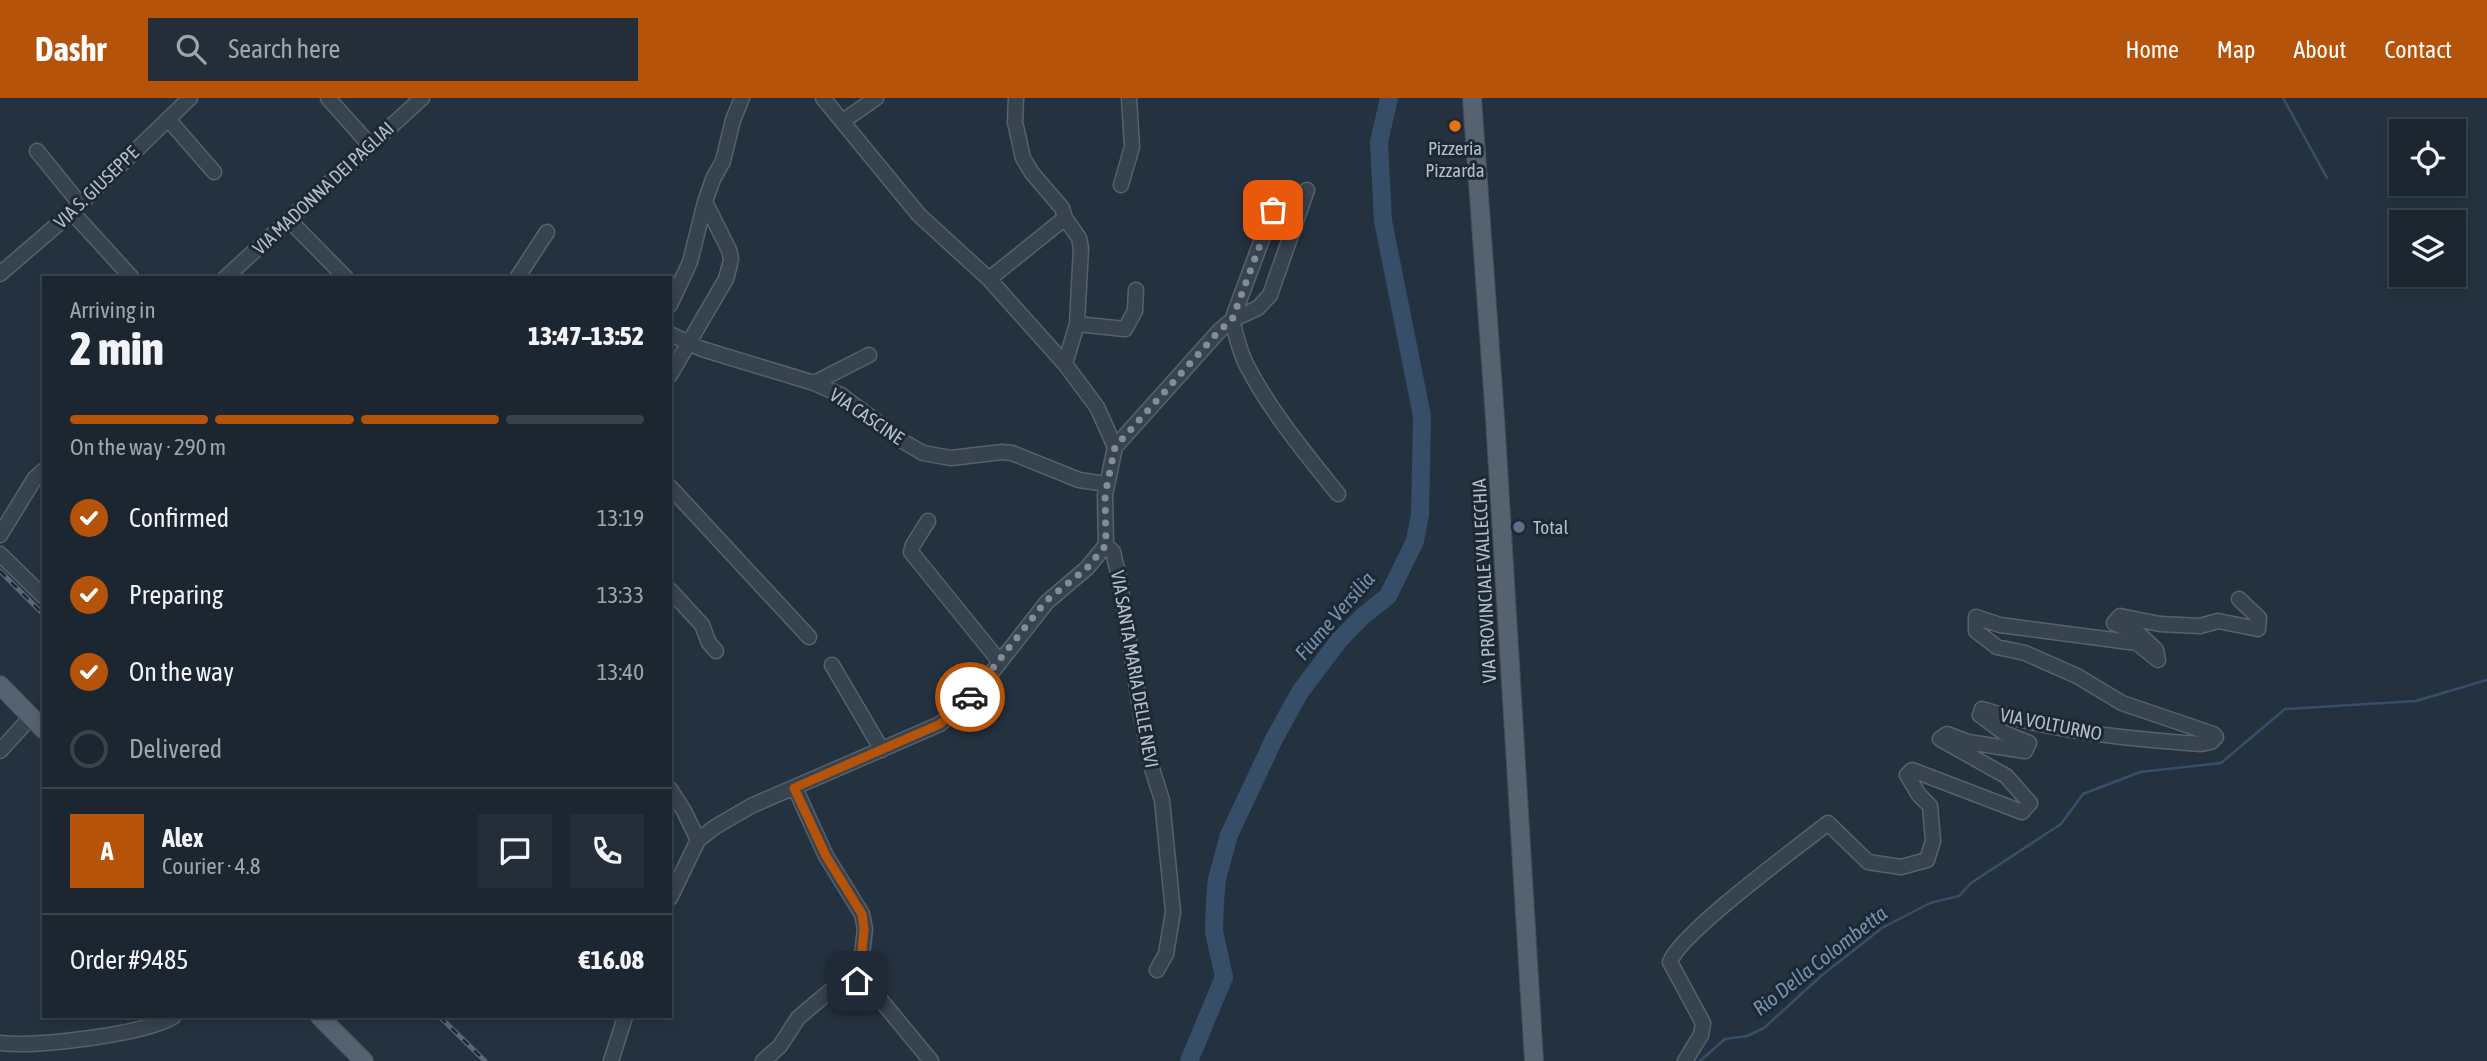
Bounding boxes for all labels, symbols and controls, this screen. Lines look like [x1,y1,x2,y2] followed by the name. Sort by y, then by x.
[148,18,638,81] search box
[35,30,106,68] text: Dashr
[172,30,210,68] icon: search
[228,34,340,64] text: Search here
[2125,36,2179,63] text: Home
[2217,36,2255,63] text: Map
[2293,36,2346,63] text: About
[2384,36,2452,63] text: Contact
[248,117,398,259] street label: VIA MADONNA DEI PAGLIAI
[1447,118,1463,134] marker: Pizzeria Pizzarda
[2389,119,2466,287] map controls
[2389,119,2466,196] button: locate
[1425,137,1485,181] place label: Pizzeria Pizzarda
[49,141,143,233] street label: VIA S. GIUSEPPE
[1243,180,1303,240] pin
[1254,191,1292,229] icon: bag
[2389,210,2466,287] button: layers
[70,297,156,323] text: Arriving in
[528,321,644,351] text: 13:47–13:52
[70,322,164,375] text: 2 min
[826,383,908,449] street label: VIA CASCINE
[70,434,226,460] text: On the way · 290 m
[1468,478,1500,684] street label: VIA PROVINCIALE VALLECCHIA
[70,499,108,537] icon: check
[129,503,229,533] text: Confirmed
[597,505,644,531] text: 13:19
[1533,516,1568,538] place label: Total
[1511,519,1527,535] marker: Total
[1290,566,1379,664] water label: Fiume Versilia
[1107,569,1163,769] street label: VIA SANTA MARIA DELLE NEVI
[70,576,108,614] icon: check
[129,580,223,610] text: Preparing
[597,582,644,608] text: 13:33
[70,653,108,691] icon: check
[129,657,234,687] text: On the way
[597,659,644,685] text: 13:40
[935,662,1005,732] courier
[951,678,989,716] icon: car
[1998,703,2104,745] street label: VIA VOLTURNO
[129,734,222,764] text: Delivered
[478,814,552,888] button: chat
[570,814,644,888] button: phone
[162,823,203,853] text: Alex
[101,836,113,866] text: A
[162,853,261,879] text: Courier · 4.8
[1748,900,1891,1020] water label: Rio Della Colombetta
[70,945,189,975] text: Order #9485
[579,945,644,975] text: €16.08
[827,951,887,1011] pin
[838,962,876,1000] icon: home

